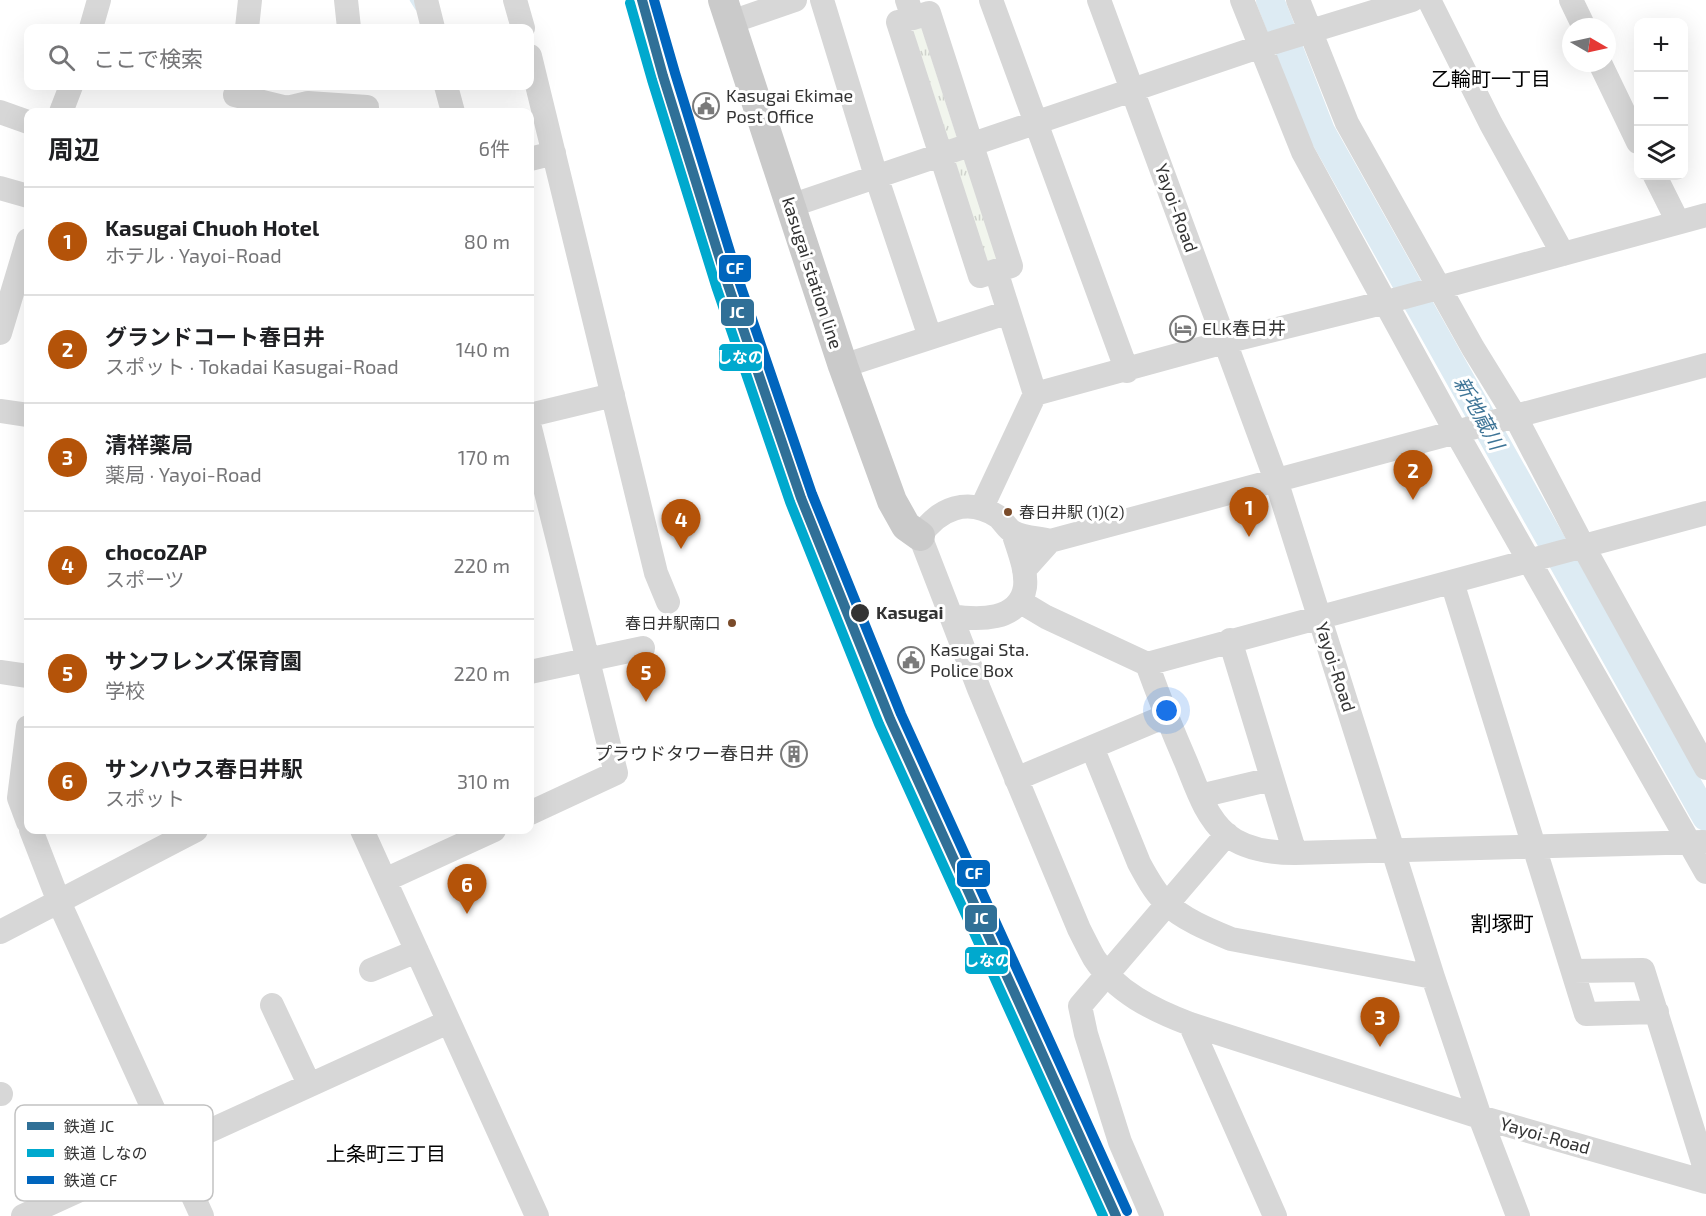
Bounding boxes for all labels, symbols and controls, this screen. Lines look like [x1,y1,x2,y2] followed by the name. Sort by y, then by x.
[1562,18,1616,72] north arrow
[1634,18,1688,180] map controls
[1634,18,1688,72] button: +
[24,24,534,90] search box
[45,41,78,74] icon: search
[93,45,203,71] text: ここで検索
[1431,66,1551,90] district label: 乙輪町一丁目
[1634,72,1688,126] button: −
[726,84,853,127] place label: Kasugai Ekimae Post Office
[691,91,721,121] public building icon: Kasugai Ekimae Post Office
[1634,126,1688,180] button: layers
[48,133,100,164] text: 周辺
[479,136,510,160] text: 6件
[1151,160,1203,255] street label: Yayoi-Road
[778,194,848,352] street label: kasugai station line
[105,214,319,240] text: Kasugai Chuoh Hotel
[63,229,72,253] text: 1
[464,229,510,253] text: 80 m
[105,243,282,267] text: ホテル · Yayoi-Road
[718,254,752,283] line badge: CF
[726,258,744,277] text: CF
[720,298,755,327] line badge: JC
[729,302,745,321] text: JC
[1168,314,1198,344] hotel icon: ELK春日井
[1202,317,1286,339] place label: ELK春日井
[105,323,325,349] text: グランドコート春日井
[62,337,73,361] text: 2
[456,337,510,361] text: 140 m
[718,343,763,372] line badge: しなの
[716,347,764,366] text: しなの
[105,354,399,378] text: スポット · Tokadai Kasugai-Road
[1450,372,1511,455] water label: 新地蔵川
[105,431,193,457] text: 清祥薬局
[62,445,73,469] text: 3
[458,445,510,469] text: 170 m
[1394,450,1432,500] pin: 2
[105,462,262,486] text: 薬局 · Yayoi-Road
[1230,488,1268,537] pin: 1
[662,500,700,549] pin: 4
[1019,502,1125,521] place label: 春日井駅 (1)(2)
[1002,506,1014,518] marker: 春日井駅 (1)(2)
[105,538,207,564] text: chocoZAP
[61,553,74,577] text: 4
[453,553,510,577] text: 220 m
[105,567,185,591] text: スポーツ
[876,601,944,623] place label: Kasugai
[849,602,871,624] marker: Kasugai
[625,613,721,632] place label: 春日井駅南口
[726,617,738,629] marker: 春日井駅南口
[1311,619,1361,714] street label: Yayoi-Road
[930,638,1029,681] place label: Kasugai Sta. Police Box
[896,645,926,675] public building icon: Kasugai Sta. Police Box
[105,647,302,673] text: サンフレンズ保育園
[626,652,666,702] pin: 5
[62,661,73,685] text: 5
[453,661,510,685] text: 220 m
[105,678,145,702] text: 学校
[1152,696,1181,725] your location
[779,739,809,769] building icon: プラウドタワー春日井
[594,742,774,764] place label: プラウドタワー春日井
[105,755,303,781] text: サンハウス春日井駅
[62,769,73,793] text: 6
[457,769,510,793] text: 310 m
[105,786,185,810] text: スポット
[956,859,991,888] line badge: CF
[965,863,983,882] text: CF
[448,864,486,914] pin: 6
[964,904,998,933] line badge: JC
[973,908,989,927] text: JC
[1471,910,1534,935] district label: 割塚町
[964,946,1009,975] line badge: しなの
[963,950,1011,969] text: しなの
[1360,998,1400,1047] pin: 3
[15,1105,213,1201] legend
[1498,1112,1593,1158] street label: Yayoi-Road
[64,1116,114,1135] text: 鉄道 JC
[326,1141,446,1165] district label: 上条町三丁目
[64,1143,148,1162] text: 鉄道 しなの
[64,1170,118,1189] text: 鉄道 CF

